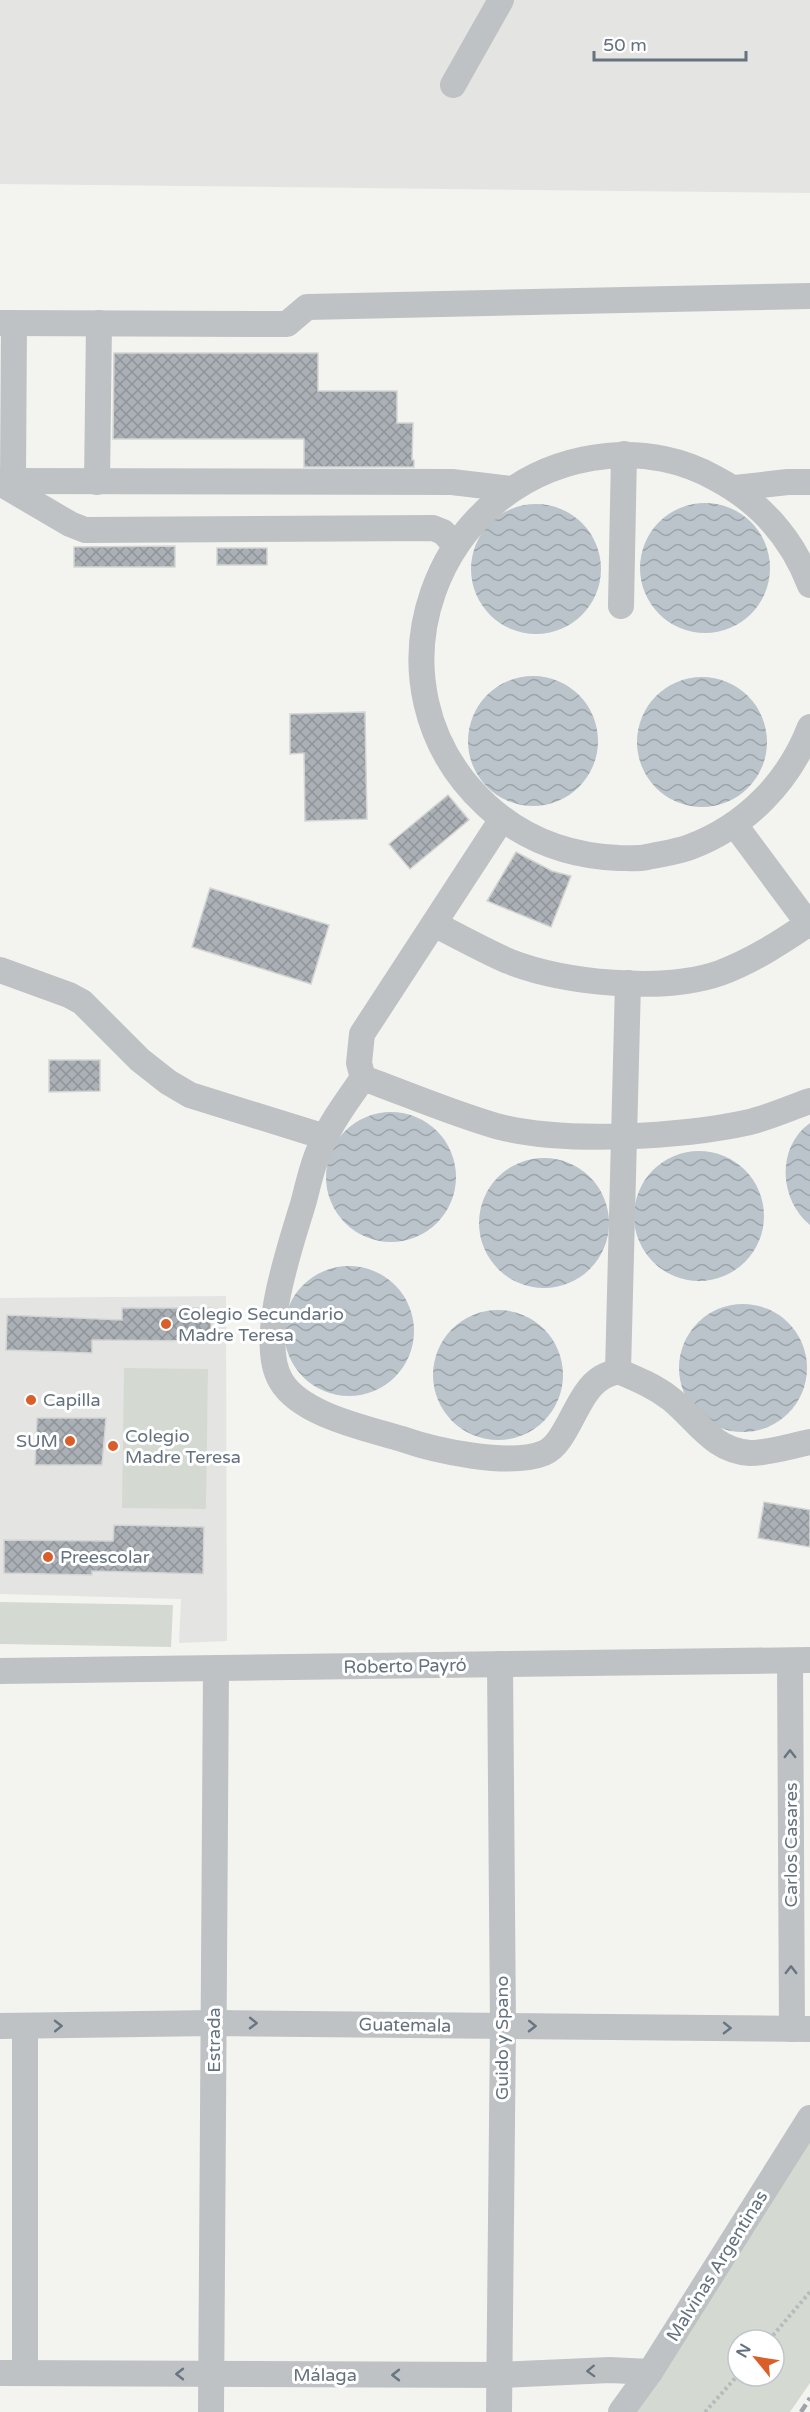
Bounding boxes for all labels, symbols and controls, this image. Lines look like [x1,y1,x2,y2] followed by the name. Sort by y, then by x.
[594,24,746,62] scale bar
[603,34,647,56] text: 50 m
[178,1303,344,1346] place label: Colegio Secundario Madre Teresa
[159,1317,173,1331] marker: Colegio Secundario Madre Teresa
[43,1389,101,1411] place label: Capilla
[24,1393,38,1407] marker: Capilla
[125,1425,241,1468] place label: Colegio Madre Teresa
[16,1430,58,1452] place label: SUM
[63,1434,77,1448] marker: SUM
[106,1439,120,1453] marker: Colegio Madre Teresa
[60,1546,150,1568] place label: Preescolar
[41,1550,55,1564] marker: Preescolar
[343,1654,467,1678] street label: Roberto Payró
[784,1750,796,1759] one-way arrow
[780,1782,802,1908] street label: Carlos Casares
[785,1966,797,1975] one-way arrow
[491,1976,513,2100] street label: Guido y Spano
[203,2007,225,2073] street label: Estrada
[358,2013,452,2037] street label: Guatemala
[249,2017,258,2029] one-way arrow
[54,2019,63,2032] one-way arrow
[528,2020,537,2032] one-way arrow
[723,2022,732,2034] one-way arrow
[662,2187,772,2345] street label: Malvinas Argentinas
[726,2328,786,2388] north arrow
[732,2340,756,2362] text: N
[293,2364,357,2386] street label: Málaga
[587,2365,596,2378] one-way arrow
[176,2368,185,2380] one-way arrow
[392,2369,401,2381] one-way arrow

